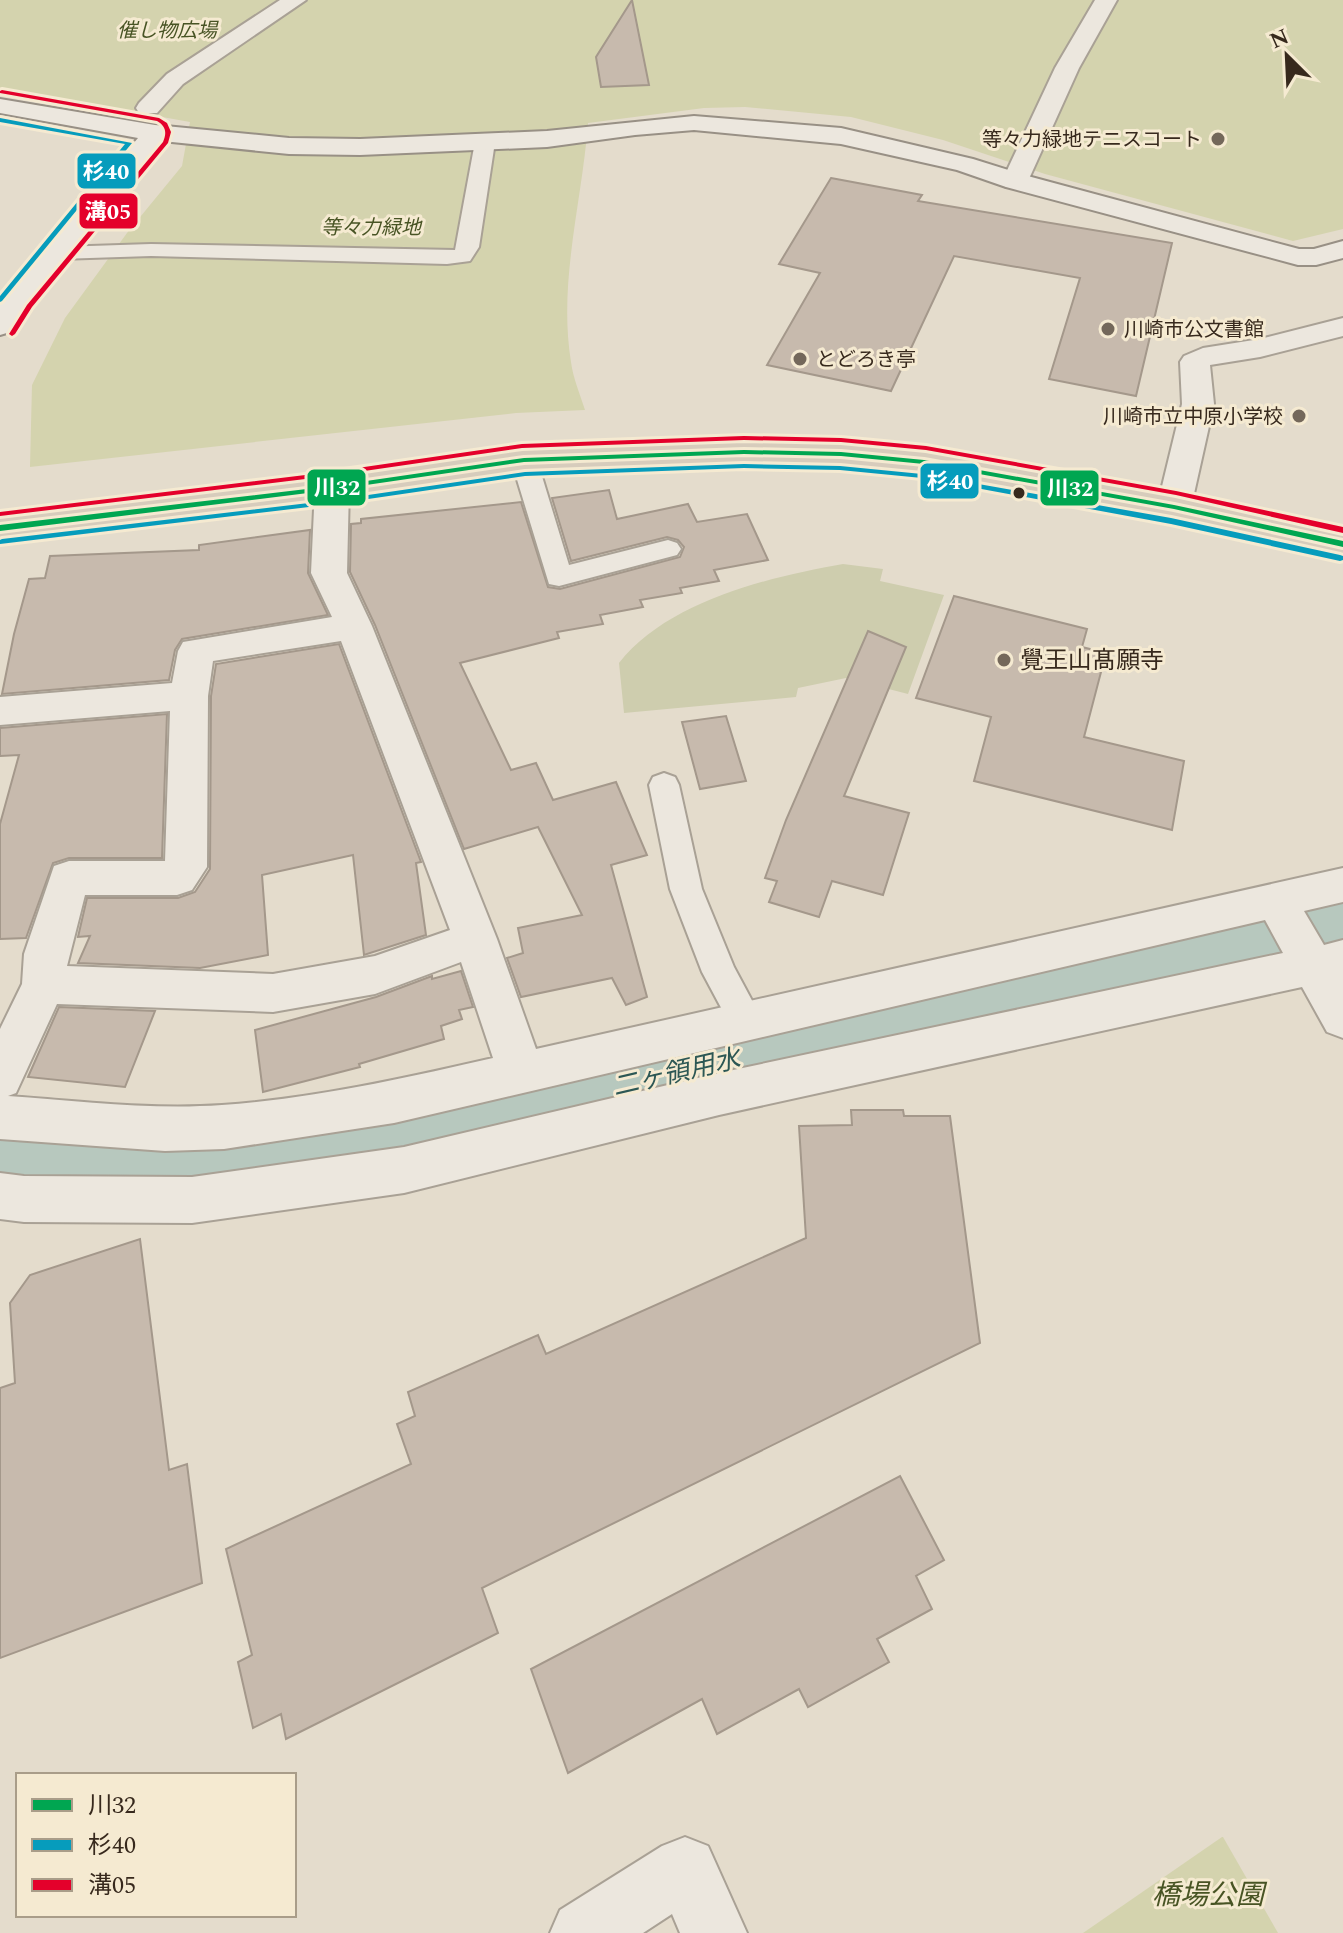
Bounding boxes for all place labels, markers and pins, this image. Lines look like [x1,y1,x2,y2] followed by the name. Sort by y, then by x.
[982,125,1202,155] place label: 等々力緑地テニスコート
[1209,130,1227,148] marker: 等々力緑地テニスコート
[1124,315,1264,345] place label: 川崎市公文書館
[1099,320,1117,338] marker: 川崎市公文書館
[816,345,916,375] place label: とどろき亭
[791,350,809,368] marker: とどろき亭
[1103,402,1283,432] place label: 川崎市立中原小学校
[1290,407,1308,425] marker: 川崎市立中原小学校
[1011,485,1027,501] unlabelled marker
[1020,643,1164,679] place label: 覺王山髙願寺
[995,651,1013,669] marker: 覺王山髙願寺

